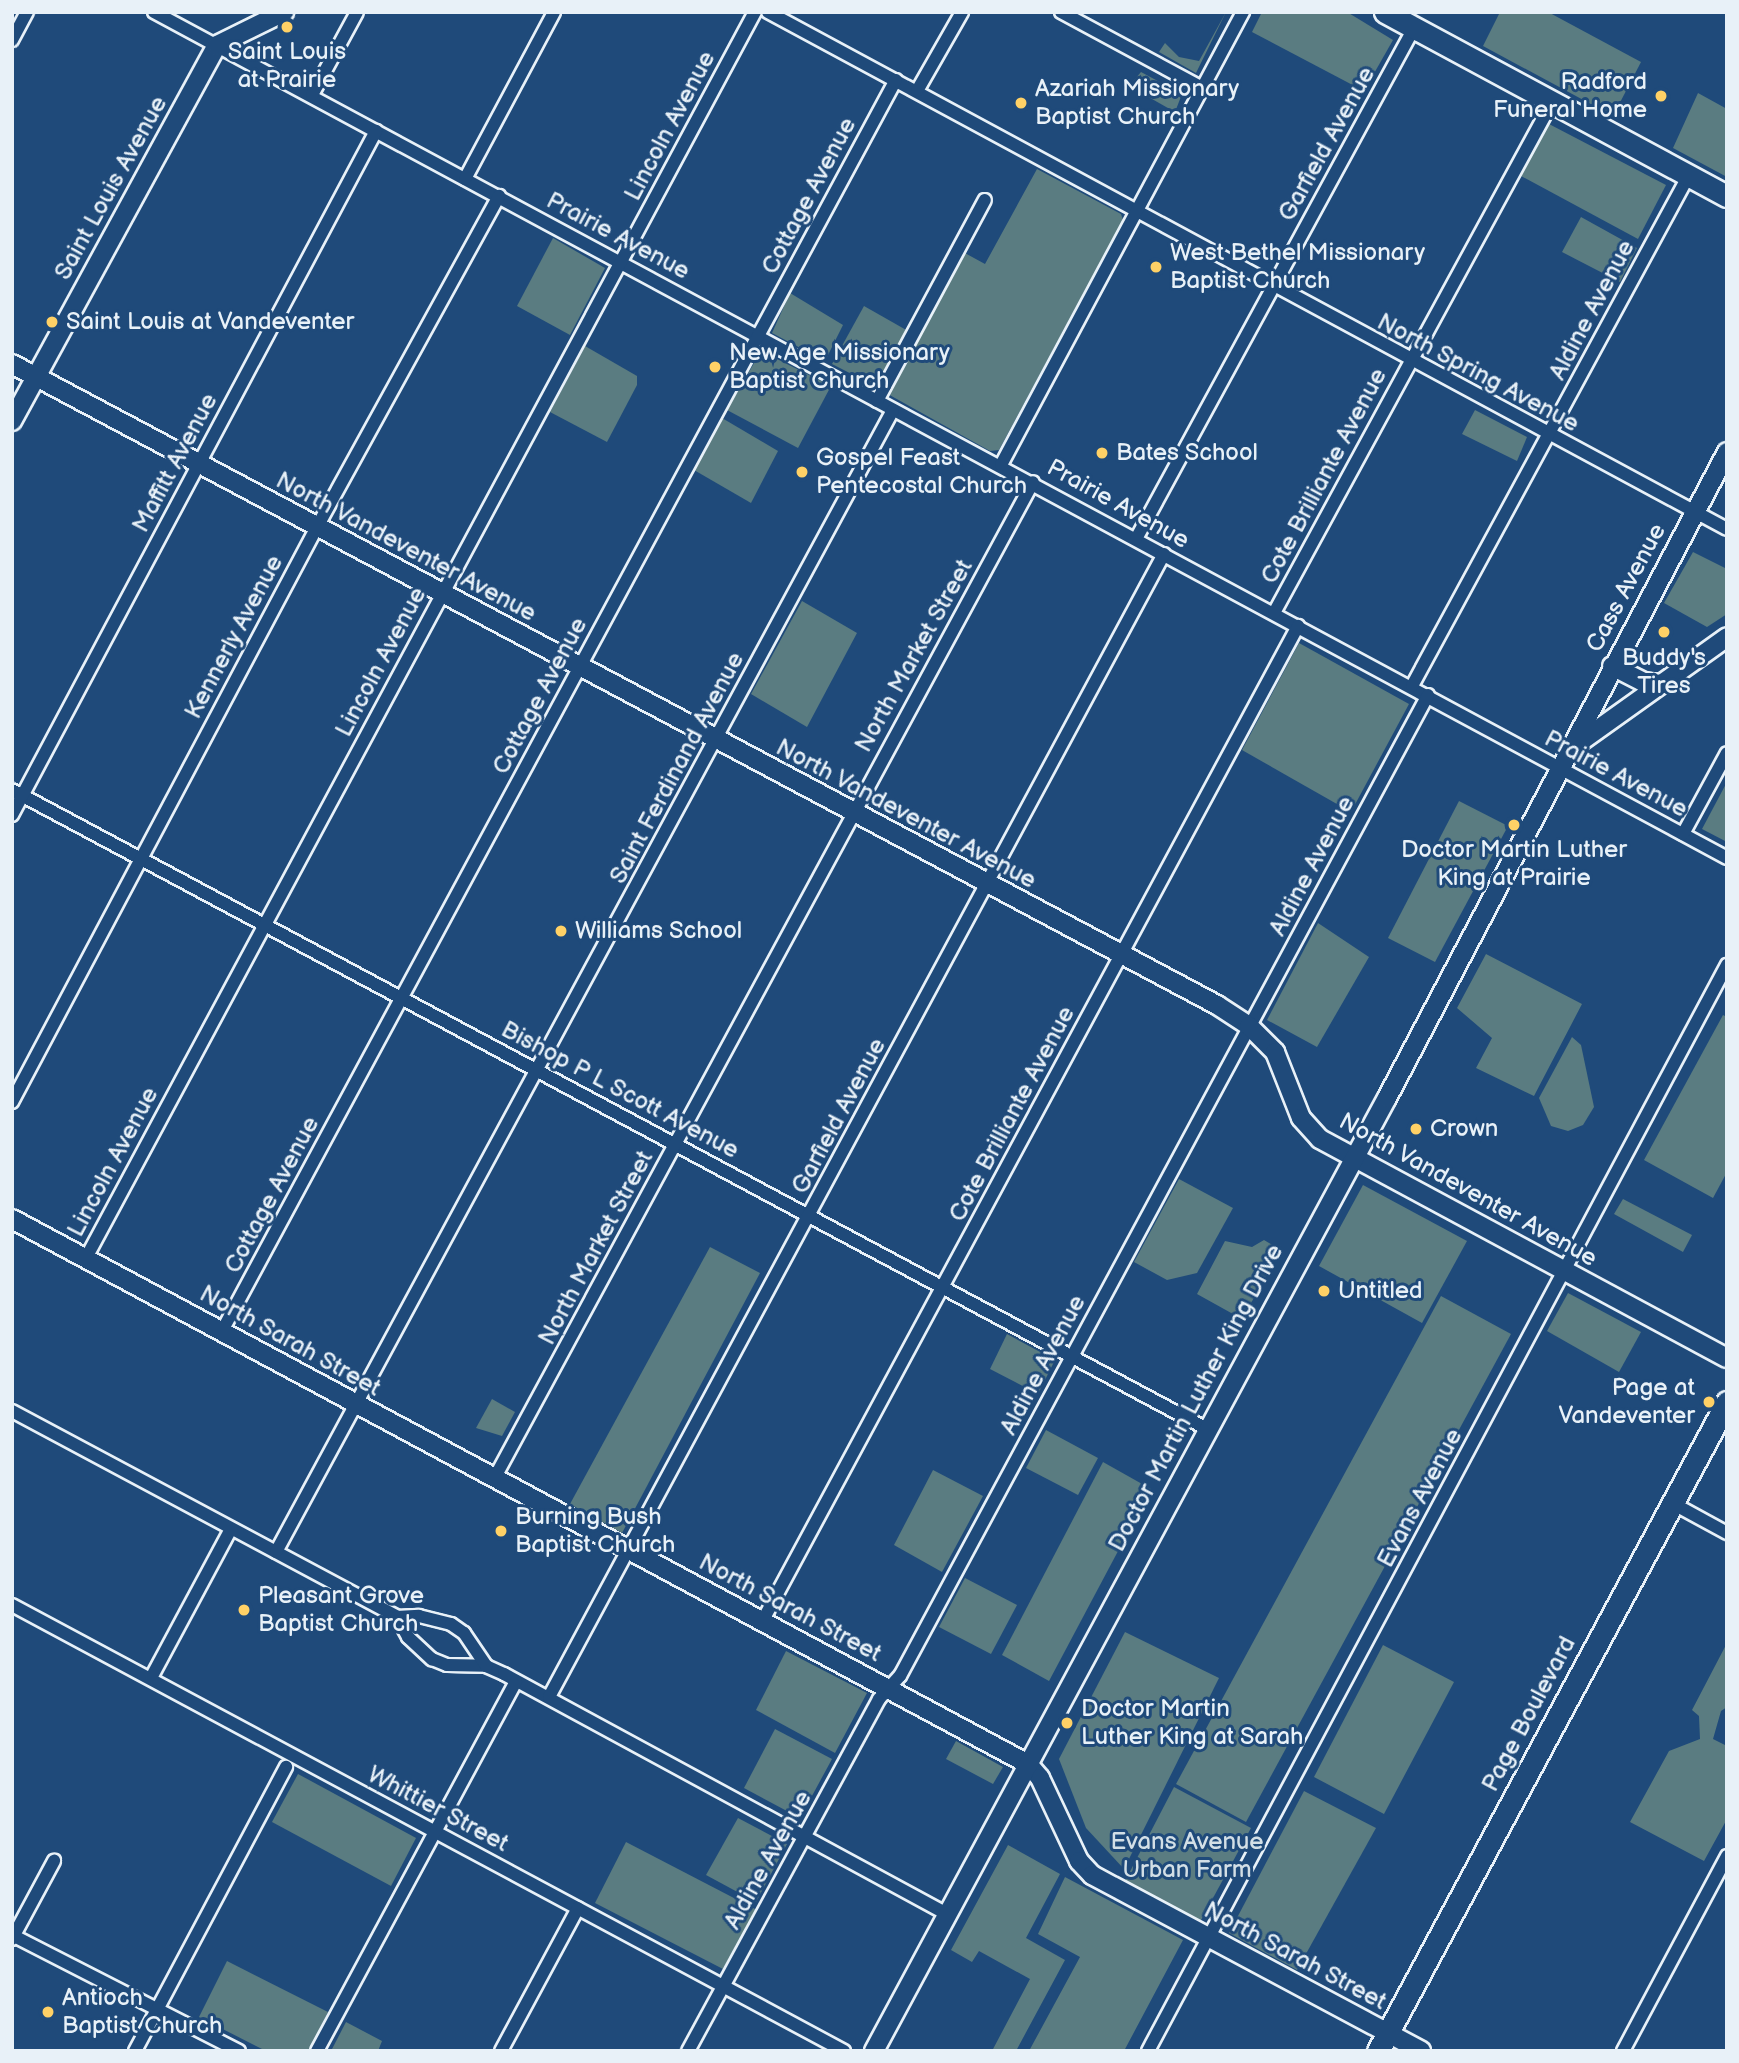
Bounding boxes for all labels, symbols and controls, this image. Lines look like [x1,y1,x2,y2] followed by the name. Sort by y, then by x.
[279,19,295,35] marker: Saint Louis at Prairie
[228,38,346,94] place label: Saint Louis at Prairie
[618,46,722,206] street label: Lincoln Avenue
[1273,62,1381,226] street label: Garfield Avenue
[1493,68,1647,124] place label: Radford Funeral Home
[1035,75,1239,131] place label: Azariah Missionary Baptist Church
[1653,88,1669,104] marker: Radford Funeral Home
[49,91,173,285] street label: Saint Louis Avenue
[1013,95,1029,111] marker: Azariah Missionary Baptist Church
[756,113,862,279] street label: Cottage Avenue
[541,186,695,286] street label: Prairie Avenue
[1543,235,1641,385] street label: Aldine Avenue
[1170,239,1425,295] place label: West Bethel Missionary Baptist Church
[1148,259,1164,275] marker: West Bethel Missionary Baptist Church
[66,308,355,336] place label: Saint Louis at Vandeventer
[1372,308,1584,438] street label: North Spring Avenue
[44,314,60,330] marker: Saint Louis at Vandeventer
[729,339,950,395] place label: New Age Missionary Baptist Church
[707,359,723,375] marker: New Age Missionary Baptist Church
[1255,363,1393,589] street label: Cote Brilliante Avenue
[126,389,224,537] street label: Maffitt Avenue
[1116,439,1258,467] place label: Bates School
[816,444,1027,500] place label: Gospel Feast Pentecostal Church
[1094,445,1110,461] marker: Bates School
[1042,453,1194,555] street label: Prairie Avenue
[794,464,810,480] marker: Gospel Feast Pentecostal Church
[271,466,541,628] street label: North Vandeventer Avenue
[1580,519,1672,657] street label: Cass Avenue
[178,550,290,724] street label: Kennerly Avenue
[849,555,979,757] street label: North Market Street
[329,582,433,742] street label: Lincoln Avenue
[487,613,593,779] street label: Cottage Avenue
[1656,624,1672,640] marker: Buddy's Tires
[1622,644,1706,700] place label: Buddy's Tires
[604,647,750,889] street label: Saint Ferdinand Avenue
[1539,724,1693,824] street label: Prairie Avenue
[771,733,1041,895] street label: North Vandeventer Avenue
[1263,791,1361,941] street label: Aldine Avenue
[1506,817,1522,833] marker: Doctor Martin Luther King at Prairie
[1401,836,1627,892] place label: Doctor Martin Luther King at Prairie
[575,917,743,945] place label: Williams School
[553,923,569,939] marker: Williams School
[943,1001,1081,1227] street label: Cote Brilliante Avenue
[496,1015,744,1165] street label: Bishop P L Scott Avenue
[786,1033,892,1199] street label: Garfield Avenue
[61,1082,165,1242] street label: Lincoln Avenue
[1334,1107,1602,1273] street label: North Vandeventer Avenue
[219,1112,325,1278] street label: Cottage Avenue
[1430,1115,1498,1143] place label: Crown
[1408,1121,1424,1137] marker: Crown
[533,1146,659,1350] street label: North Market Street
[1103,1239,1289,1557] street label: Doctor Martin Luther King Drive
[1338,1277,1423,1305] place label: Untitled
[194,1279,386,1403] street label: North Sarah Street
[1316,1283,1332,1299] marker: Untitled
[994,1290,1092,1440] street label: Aldine Avenue
[1558,1374,1695,1430] place label: Page at Vandeventer
[1701,1394,1717,1410] marker: Page at Vandeventer
[1371,1424,1469,1572] street label: Evans Avenue
[515,1503,675,1559] place label: Burning Bush Baptist Church
[493,1523,509,1539] marker: Burning Bush Baptist Church
[694,1548,886,1668] street label: North Sarah Street
[258,1582,424,1638] place label: Pleasant Grove Baptist Church
[236,1602,252,1618] marker: Pleasant Grove Baptist Church
[1476,1631,1582,1797] street label: Page Boulevard
[1081,1695,1304,1751] place label: Doctor Martin Luther King at Sarah
[1059,1715,1075,1731] marker: Doctor Martin Luther King at Sarah
[363,1760,513,1858] street label: Whittier Street
[718,1786,818,1934] street label: Aldine Avenue
[1110,1828,1264,1884] park label: Evans Avenue Urban Farm
[1199,1896,1391,2016] street label: North Sarah Street
[62,1984,222,2040] place label: Antioch Baptist Church
[40,2004,56,2020] marker: Antioch Baptist Church

